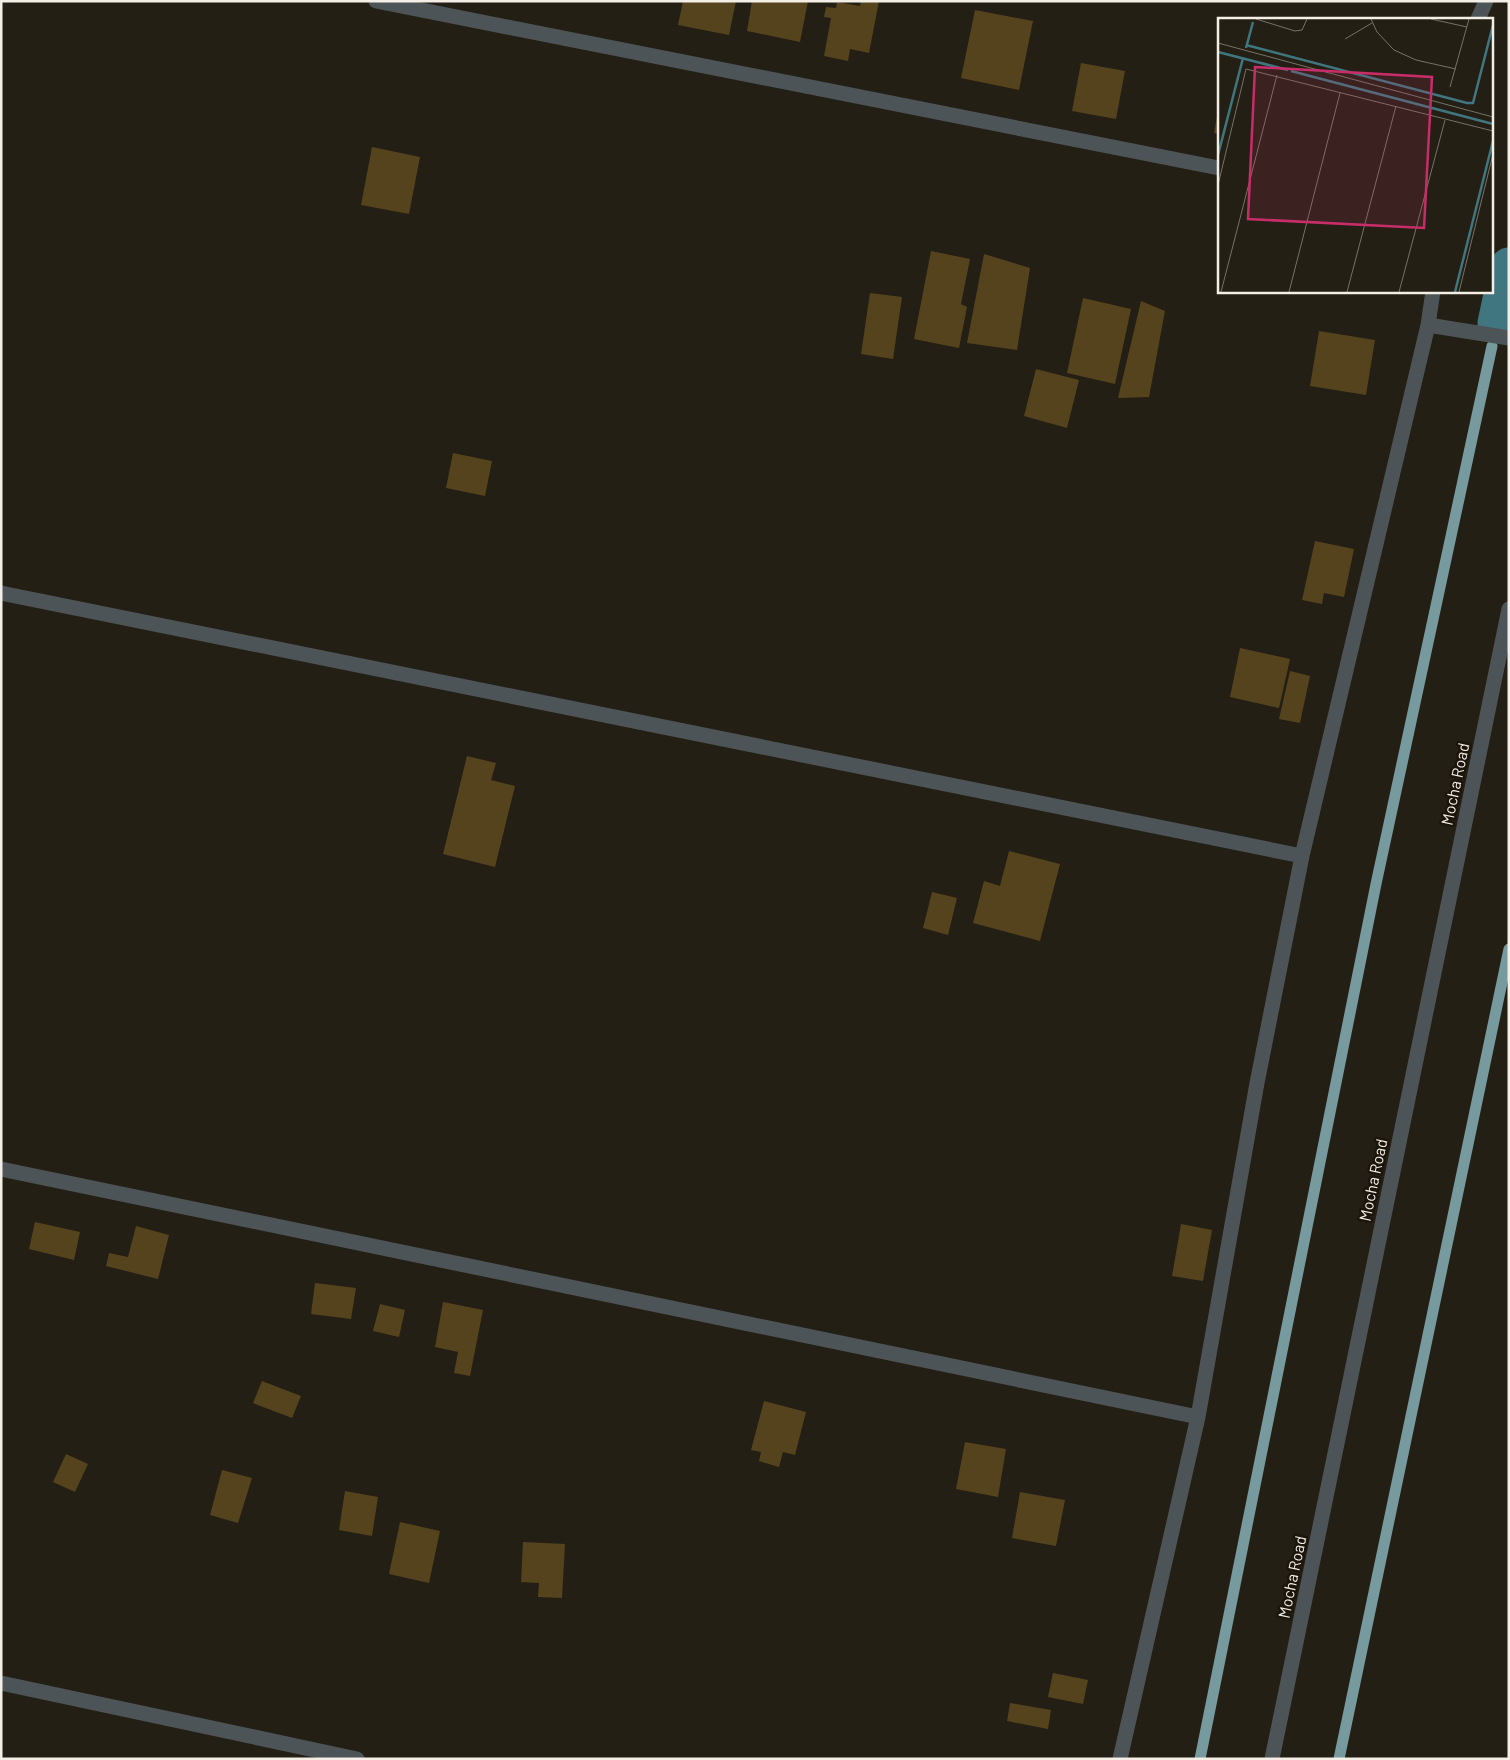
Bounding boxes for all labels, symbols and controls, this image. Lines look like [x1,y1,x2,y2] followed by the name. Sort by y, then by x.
[1218,18,1492,292] inset map
[1437,741,1473,827] street label: Mocha Road
[1355,1137,1391,1223] street label: Mocha Road
[1274,1534,1310,1620] street label: Mocha Road

